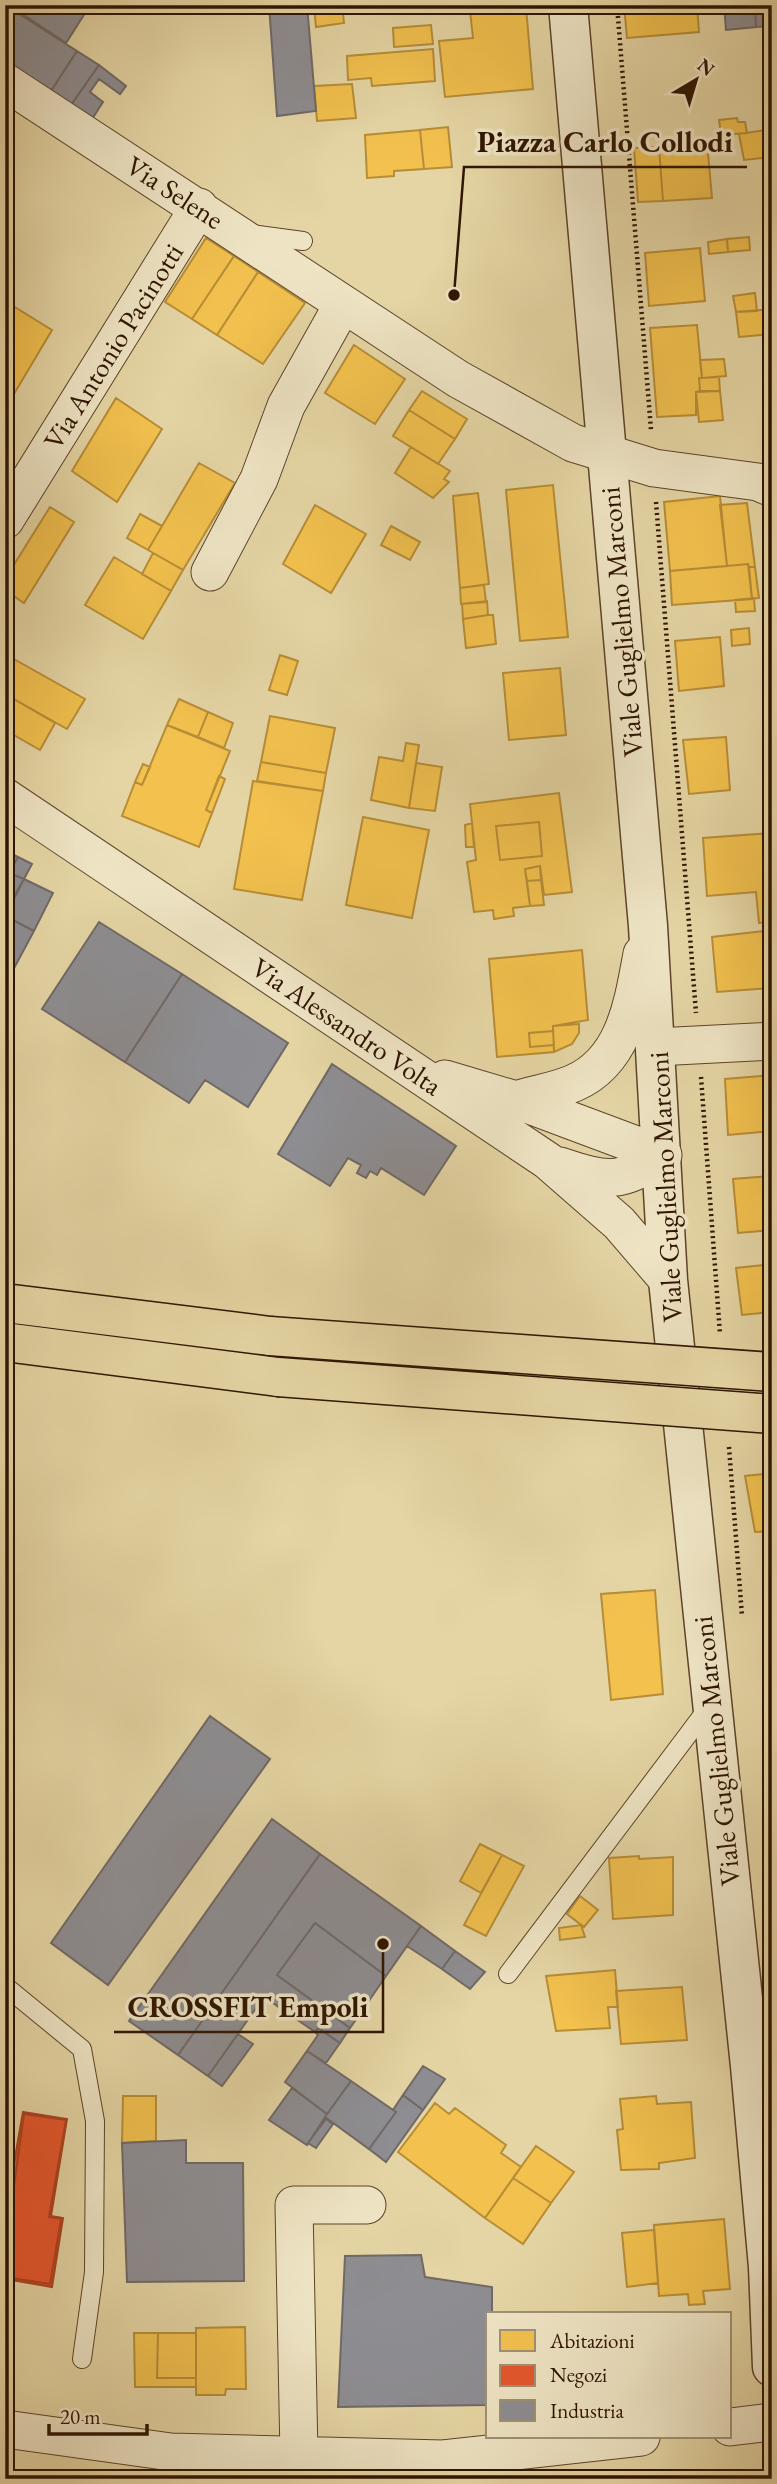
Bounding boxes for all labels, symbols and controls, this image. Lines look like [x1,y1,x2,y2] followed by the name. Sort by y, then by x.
[662,46,732,116] north arrow
[692,52,720,82] text: N
[464,116,747,167] callout: Piazza Carlo Collodi
[477,122,733,161] text: Piazza Carlo Collodi
[119,147,231,237] street label: Via Selene
[35,236,191,456] street label: Via Antonio Pacinotti
[591,485,651,758] street label: Viale Guglielmo Marconi
[245,949,450,1103] street label: Via Alessandro Volta
[640,1051,690,1323] street label: Viale Guglielmo Marconi
[684,1614,748,1888] street label: Viale Guglielmo Marconi
[114,1981,383,2032] callout: CROSSFIT Empoli
[128,1987,369,2026] text: CROSSFIT Empoli
[486,2312,732,2438] legend
[549,2327,635,2354] text: Abitazioni
[550,2361,607,2388] text: Negozi
[49,2393,147,2437] scale bar
[550,2397,624,2424] text: Industria
[60,2403,101,2430] text: 20 m

